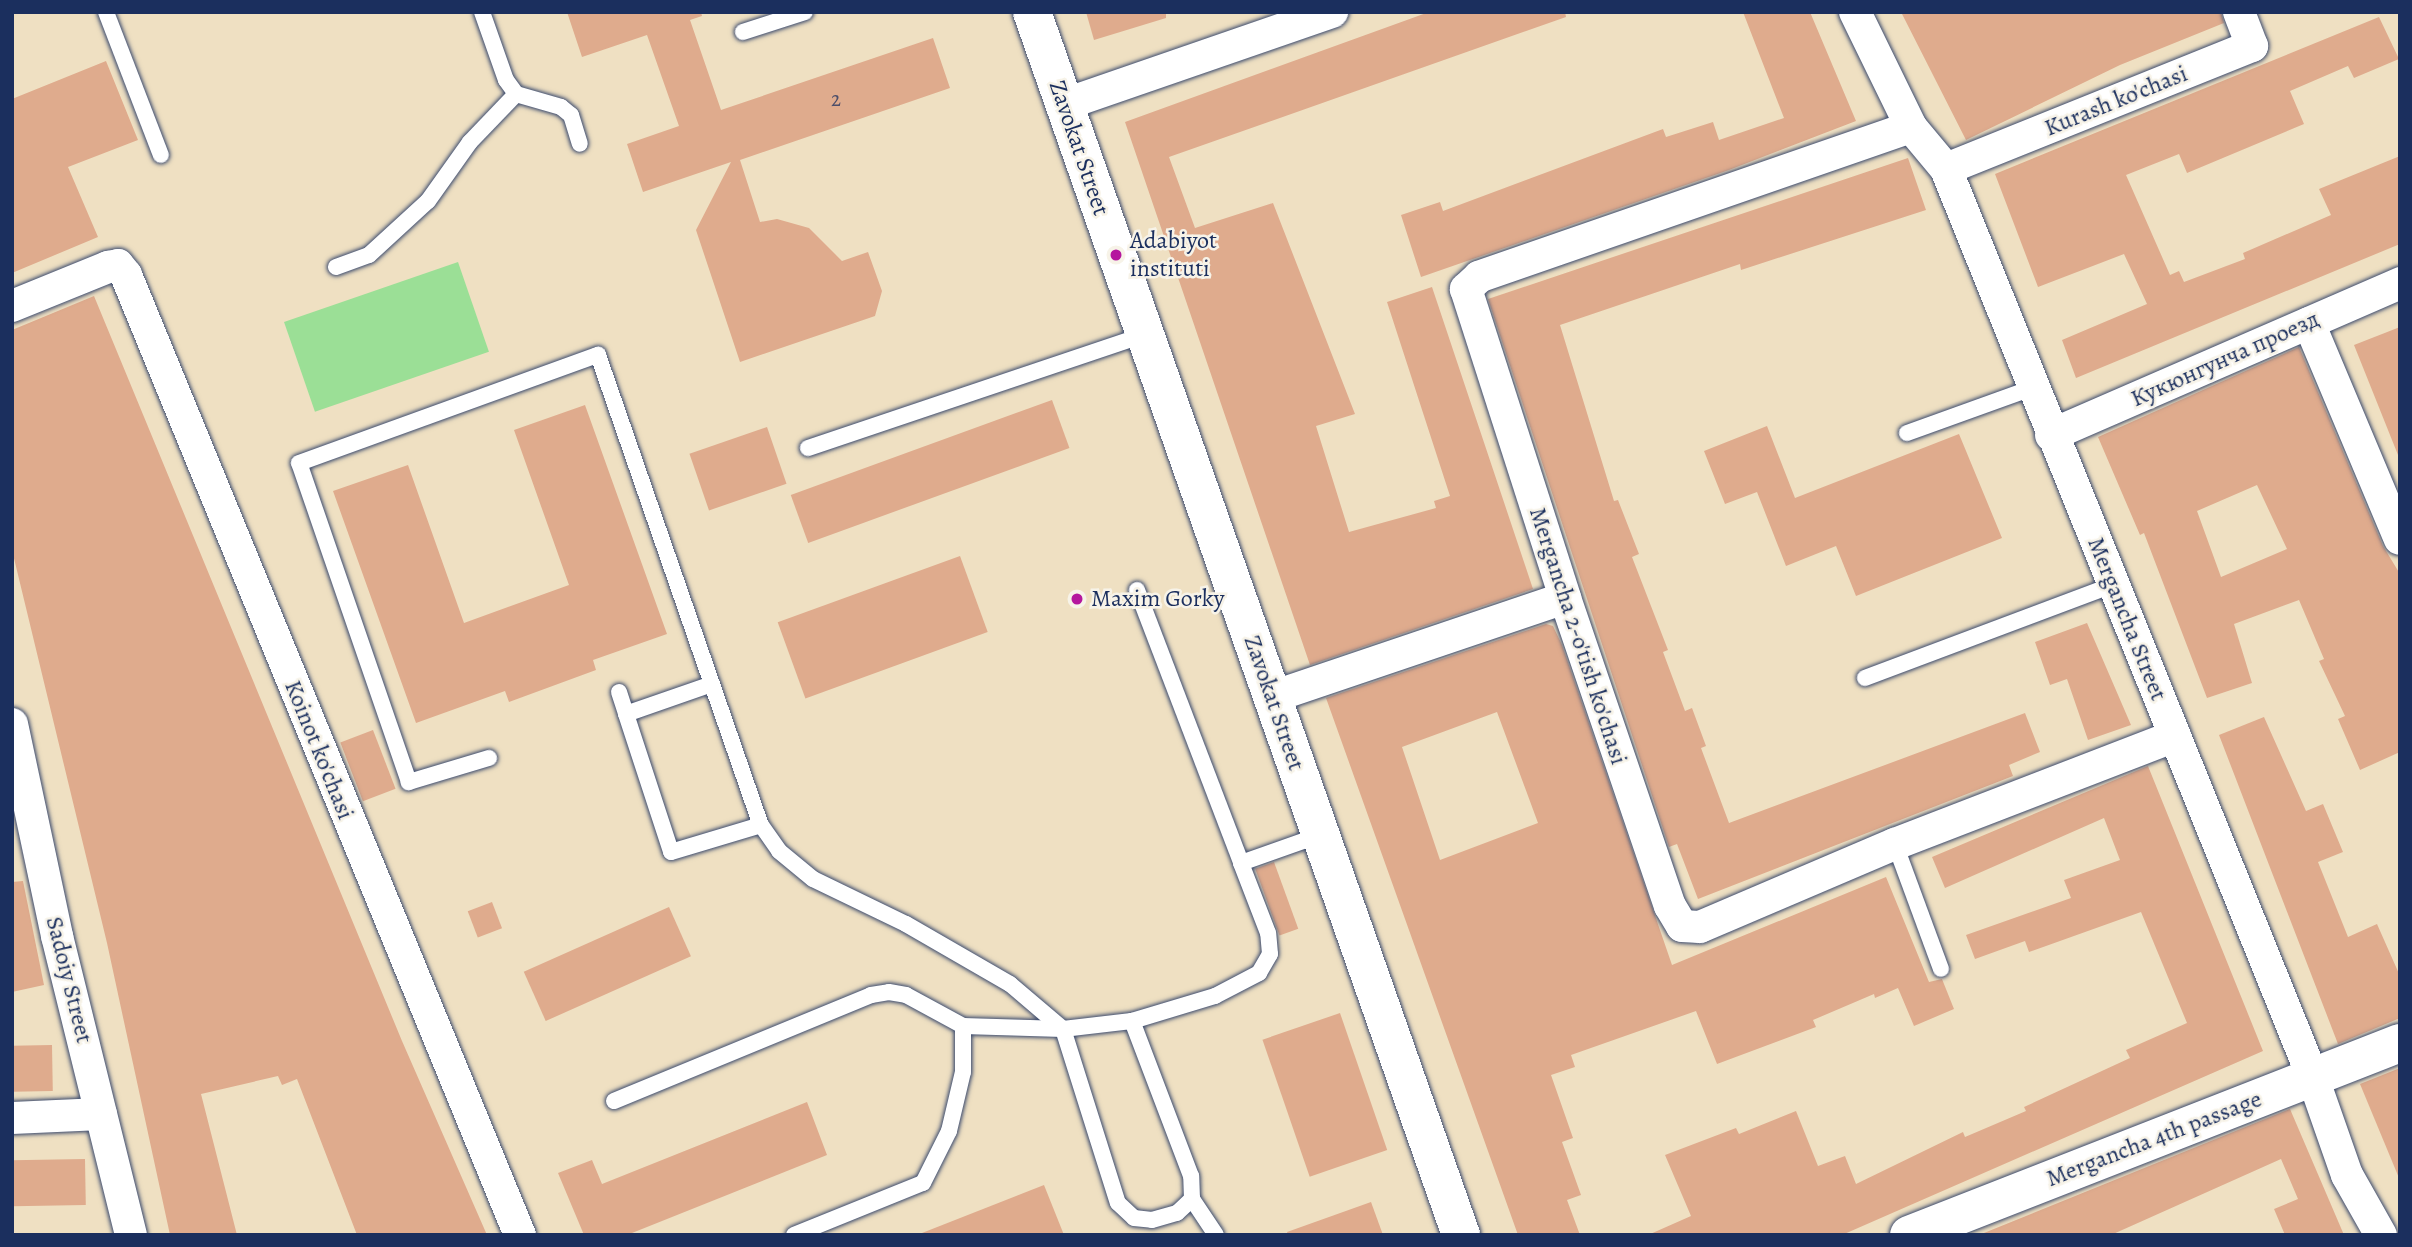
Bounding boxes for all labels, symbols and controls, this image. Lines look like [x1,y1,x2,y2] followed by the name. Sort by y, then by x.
[2040,59,2192,143] street label: Kurash ko'chasi
[1042,77,1116,219] street label: Zavokat Street
[831,86,841,112] house number: 2
[1130,227,1217,283] place label: Adabiyot instituti
[1108,247,1124,263] marker: Adabiyot instituti
[2126,305,2324,413] street label: Кукюнгунча проезд
[1523,504,1633,768] street label: Mergancha 2-o'tish ko'chasi
[2081,533,2173,705] street label: Mergancha Street
[1091,585,1224,613] place label: Maxim Gorky
[1069,591,1085,607] marker: Maxim Gorky
[1237,632,1311,774] street label: Zavokat Street
[278,676,360,824] street label: Koinot ko'chasi
[39,914,99,1046] street label: Sadoiy Street
[2042,1085,2266,1193] street label: Mergancha 4th passage

